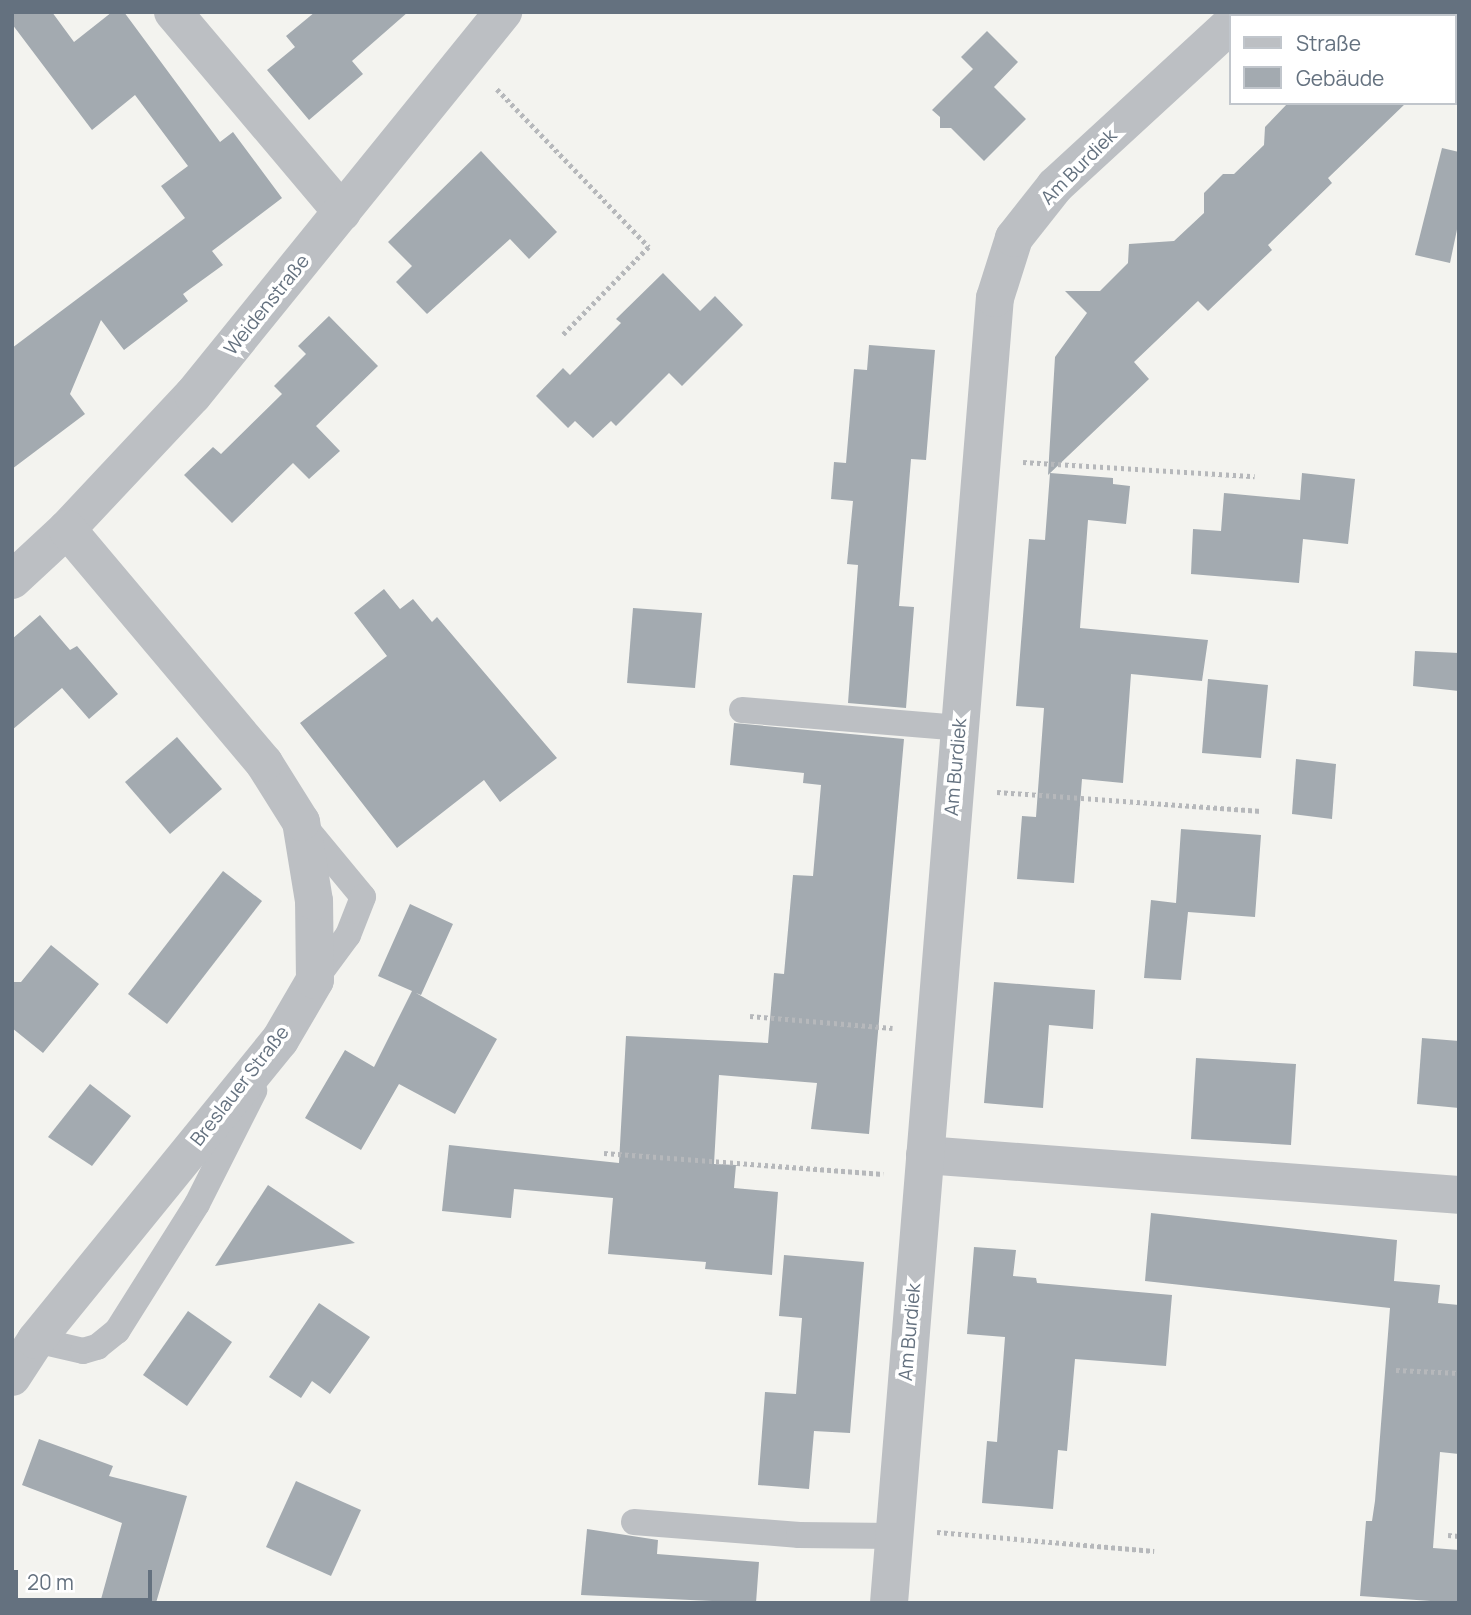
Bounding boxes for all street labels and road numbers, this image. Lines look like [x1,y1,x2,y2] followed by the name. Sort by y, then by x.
[1036,124,1122,210] street label: Am Burdiek
[220,250,314,360] street label: Weidenstraße
[940,717,972,817] street label: Am Burdiek
[186,1021,294,1151] street label: Breslauer Straße
[894,1282,926,1382] street label: Am Burdiek

